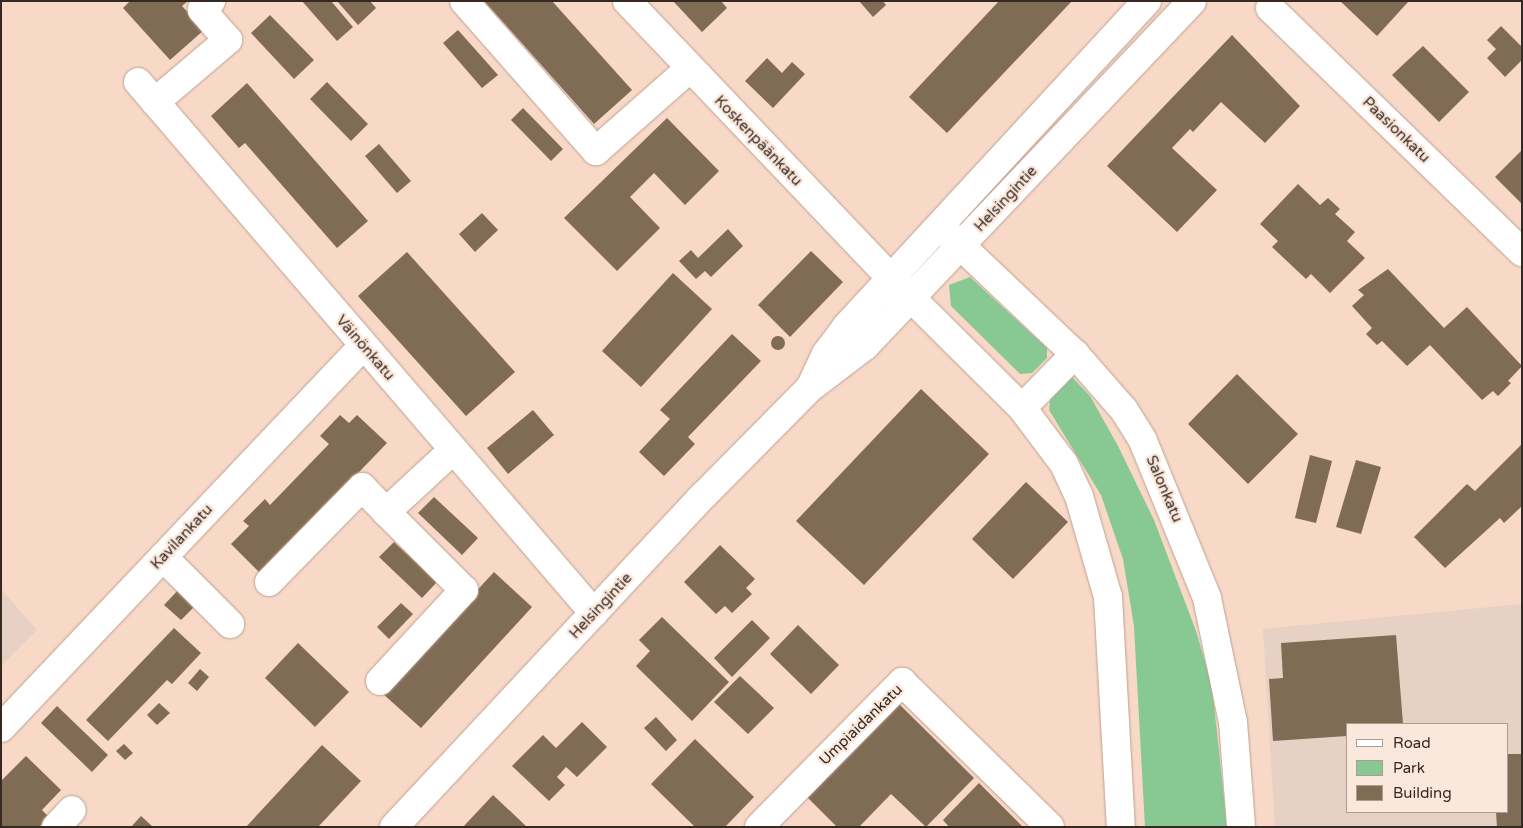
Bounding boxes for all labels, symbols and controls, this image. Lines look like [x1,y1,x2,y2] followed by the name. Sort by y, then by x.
[710,92,806,190] street label: Koskenpäänkatu
[1358,93,1434,167] street label: Paasionkatu
[971,162,1041,236] street label: Helsingintie
[332,312,398,384] street label: Väinönkatu
[1142,453,1186,525] street label: Salonkatu
[147,501,217,573] street label: Kavilankatu
[566,569,636,643] street label: Helsingintie
[816,681,906,769] street label: Umpiaidankatu
[1346,723,1508,813] legend
[1393,734,1431,752] text: Road
[1393,759,1425,777] text: Park
[1393,784,1452,802] text: Building

